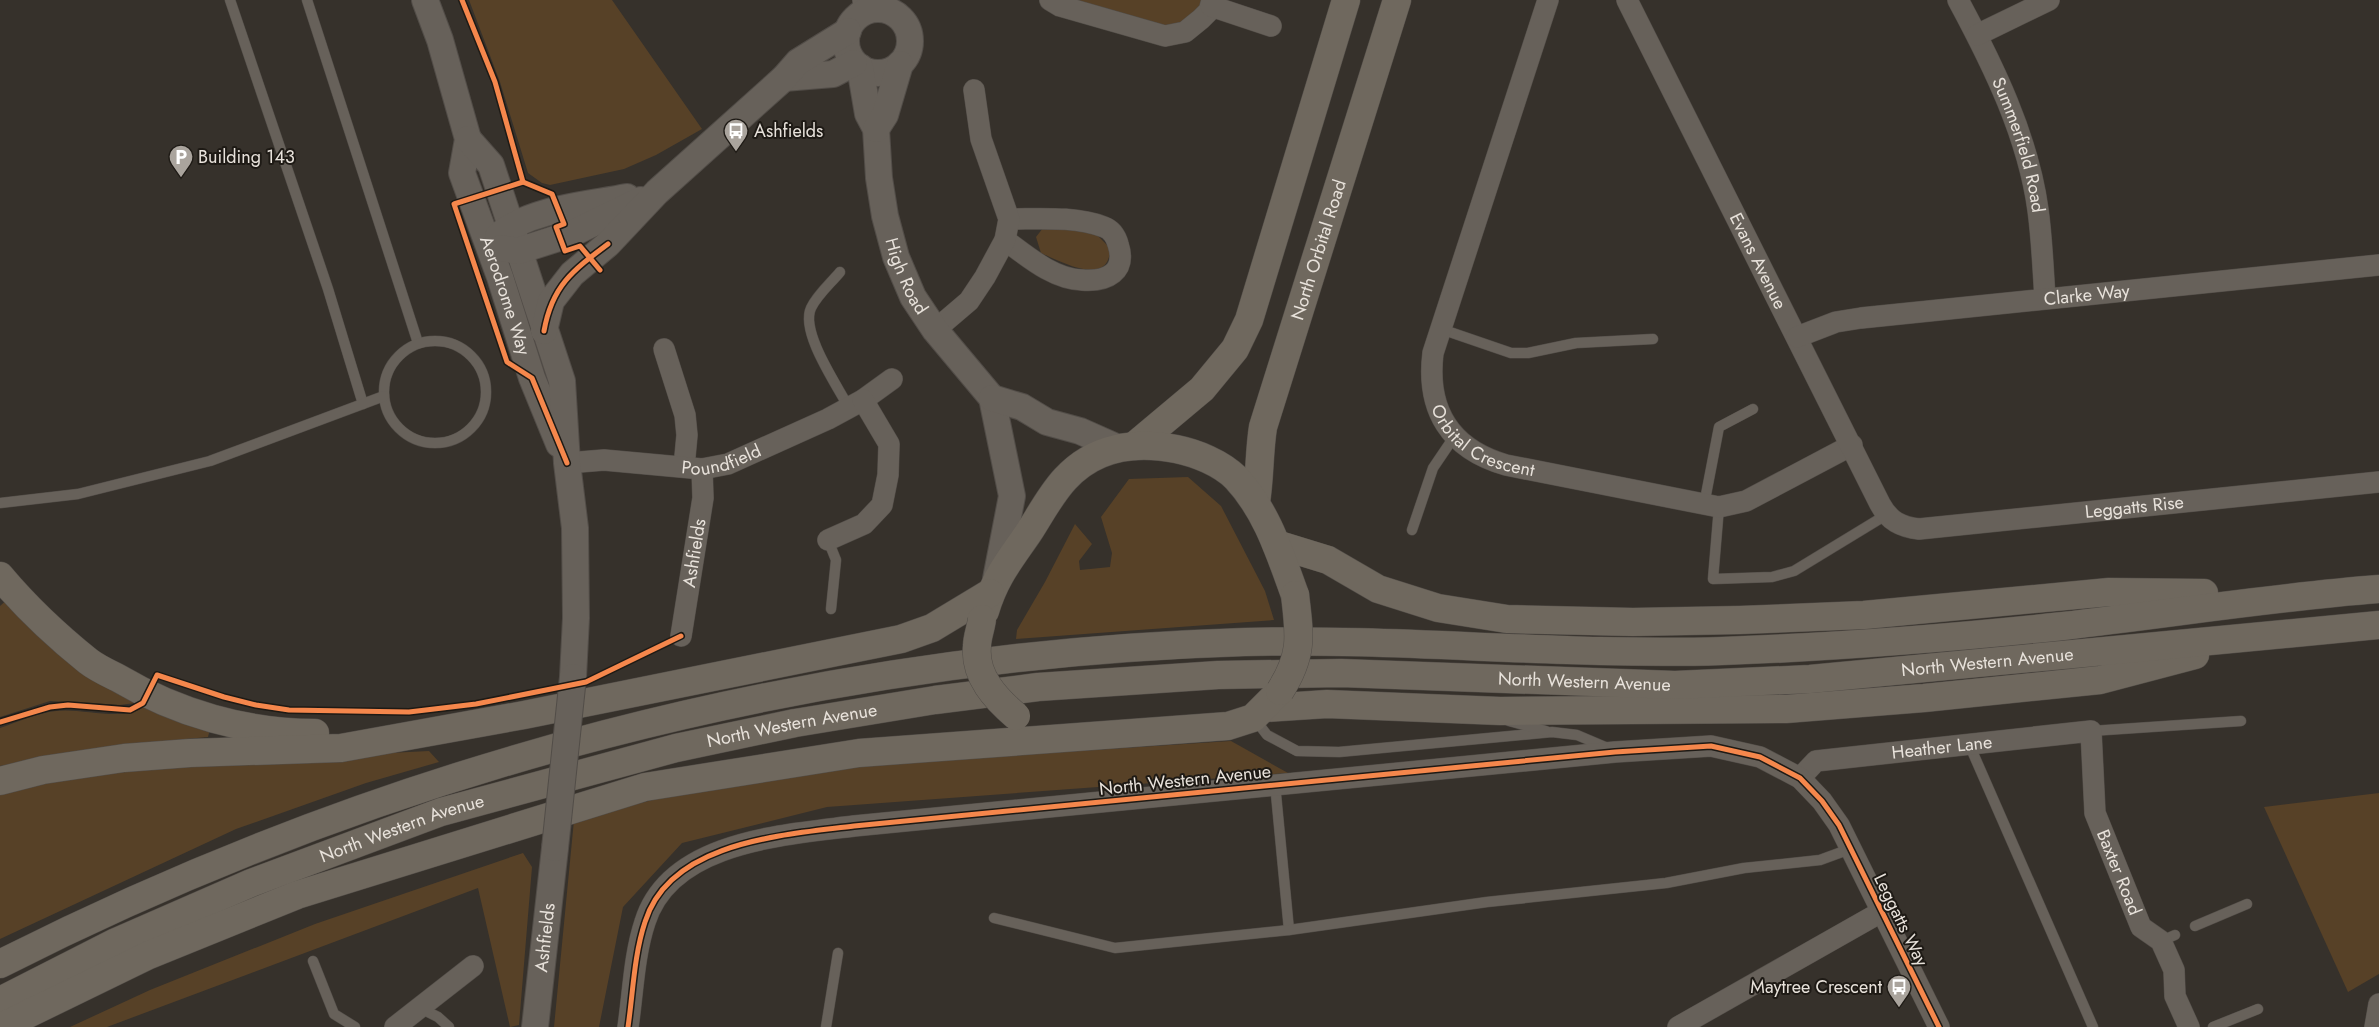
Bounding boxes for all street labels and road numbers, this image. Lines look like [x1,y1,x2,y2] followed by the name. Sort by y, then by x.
[1985,73,2051,214] street label: Summerfield Road
[1284,176,1353,323] street label: North Orbital Road
[1723,208,1793,314] street label: Evans Avenue
[473,232,537,358] street label: Aerodrome Way
[878,235,934,320] street label: High Road
[2043,278,2131,312] street label: Clarke Way
[1425,400,1538,483] street label: Orbital Crescent
[680,438,765,482] street label: Poundfield
[2084,489,2185,525] street label: Leggatts Rise
[676,517,713,589] street label: Ashfields
[1900,641,2075,683] street label: North Western Avenue
[1497,666,1671,698] street label: North Western Avenue
[704,697,879,754] street label: North Western Avenue
[1890,729,1994,766] street label: Heather Lane
[1098,758,1272,802] street label: North Western Avenue
[316,788,487,869] street label: North Western Avenue
[2090,826,2148,919] street label: Baxter Road
[1867,869,1935,971] street label: Leggatts Way
[528,902,562,973] street label: Ashfields

